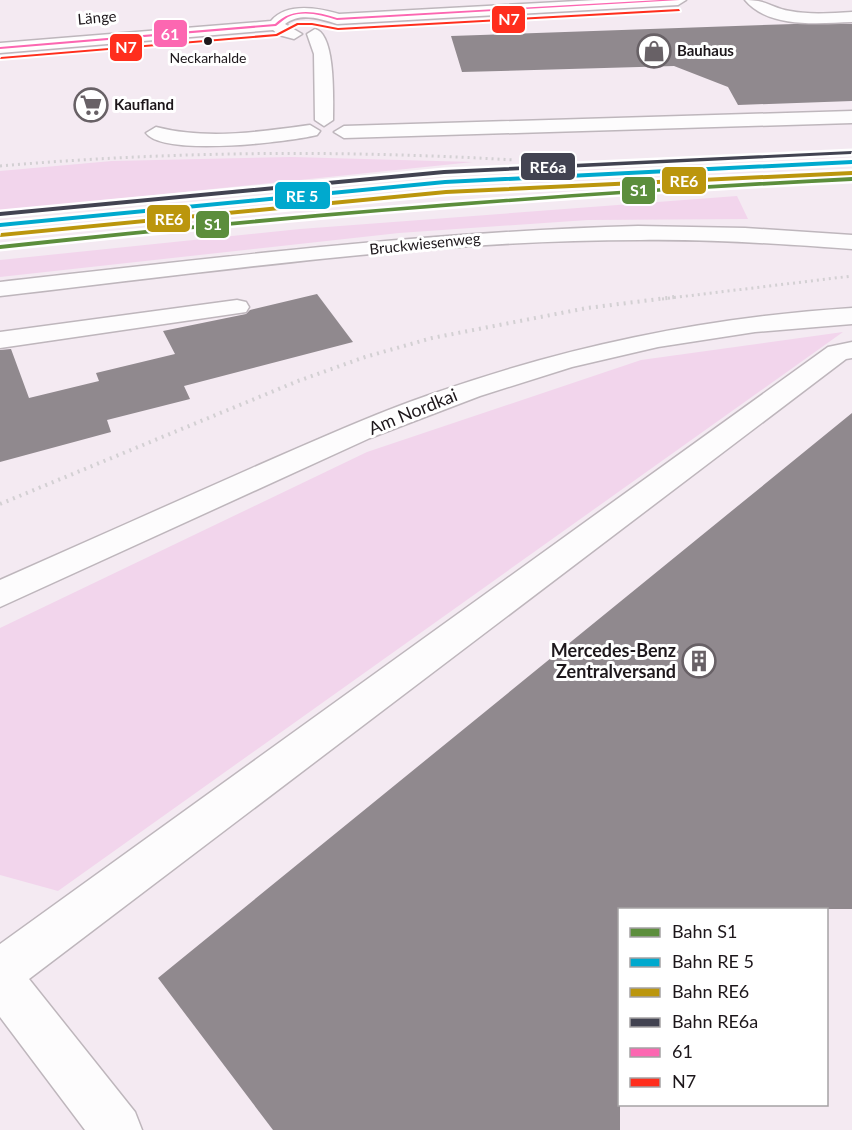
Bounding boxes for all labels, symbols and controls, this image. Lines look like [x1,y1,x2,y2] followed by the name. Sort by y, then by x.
[491,5,526,34] line badge: N7
[77,6,117,28] street label: Länge
[498,9,520,28] text: N7
[153,19,188,48] line badge: 61
[161,24,179,43] text: 61
[109,33,143,62] line badge: N7
[636,33,672,69] shop icon: Bauhaus
[202,35,214,47] marker: Neckarhalde
[115,37,137,56] text: N7
[677,41,734,59] place label: Bauhaus
[169,49,247,66] place label: Neckarhalde
[73,87,109,123] supermarket icon: Kaufland
[114,95,174,113] place label: Kaufland
[520,152,576,181] line badge: RE6a
[530,157,566,176] text: RE6a
[661,166,707,195] line badge: RE6
[670,171,698,190] text: RE6
[621,176,656,205] line badge: S1
[630,180,648,199] text: S1
[274,181,331,210] line badge: RE 5
[286,186,318,205] text: RE 5
[146,204,191,233] line badge: RE6
[155,209,183,228] text: RE6
[195,210,230,239] line badge: S1
[204,214,222,233] text: S1
[368,228,482,258] street label: Bruckwiesenweg
[365,383,460,439] street label: Am Nordkai
[551,639,676,682] place label: Mercedes-Benz Zentralversand
[681,643,717,679] building icon: Mercedes-Benz Zentralversand
[618,908,828,1106] legend
[672,920,737,942] text: Bahn S1
[672,950,754,972] text: Bahn RE 5
[672,980,749,1002] text: Bahn RE6
[672,1010,758,1032] text: Bahn RE6a
[672,1040,693,1062] text: 61
[672,1070,696,1092] text: N7

